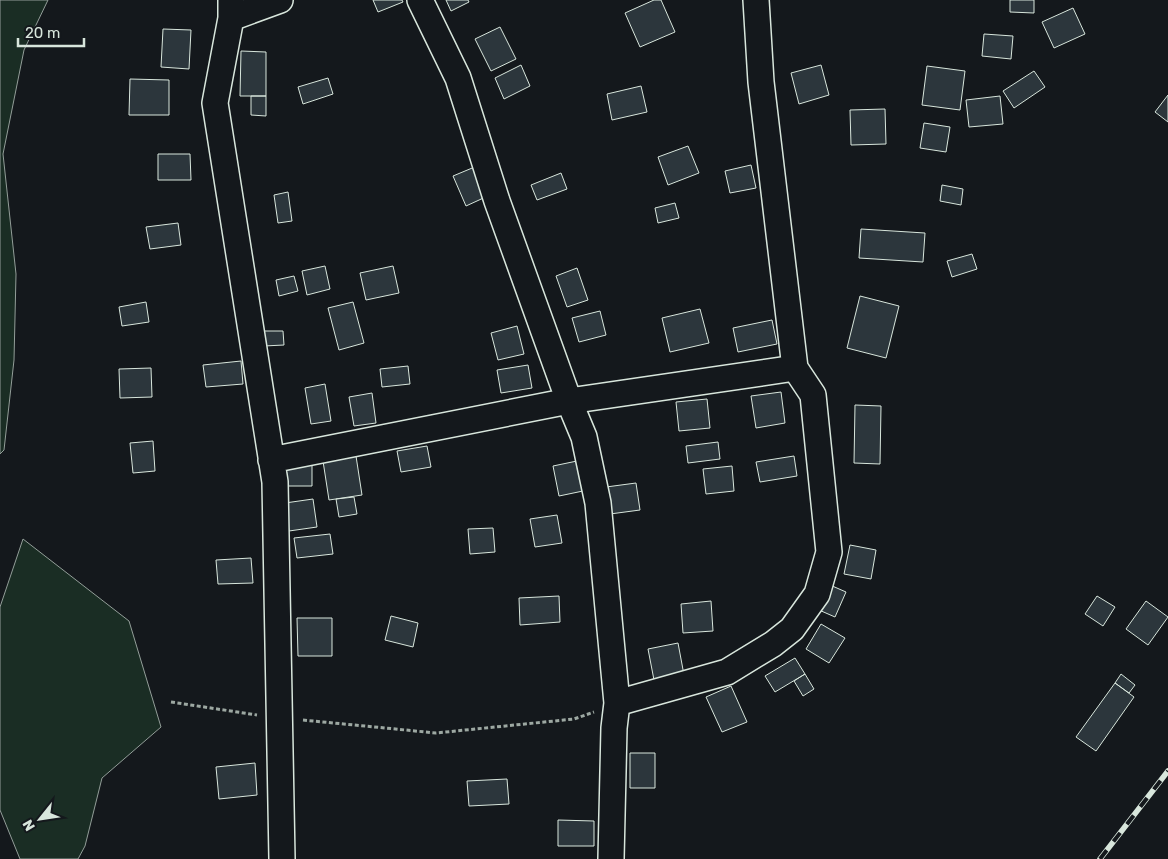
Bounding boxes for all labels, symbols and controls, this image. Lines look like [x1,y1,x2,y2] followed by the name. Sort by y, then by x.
[18,15,84,47] scale bar
[25,24,60,42] text: 20 m
[15,794,65,844] north arrow
[19,817,39,834] text: N

